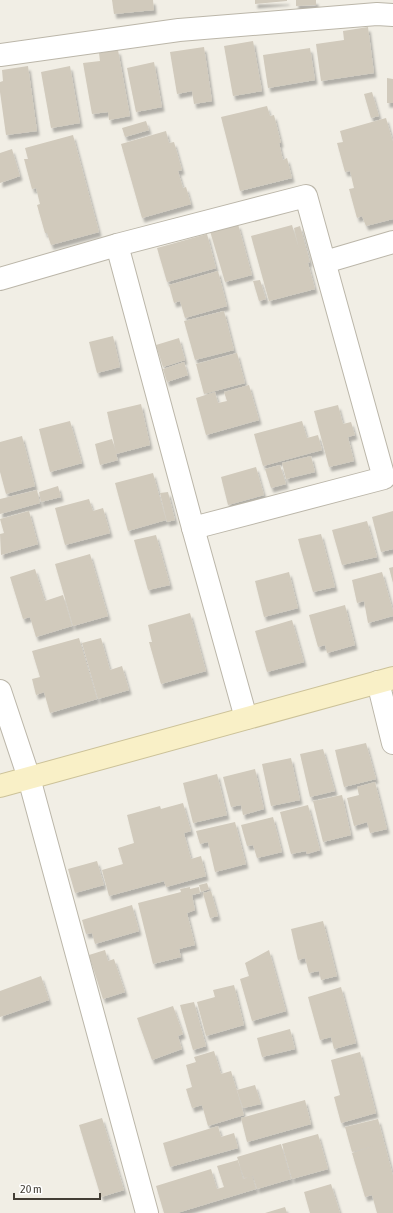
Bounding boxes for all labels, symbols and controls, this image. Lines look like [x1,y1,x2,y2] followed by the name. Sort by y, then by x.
[14,1175,100,1201] scale bar
[20,1182,42,1196] text: 20 m

